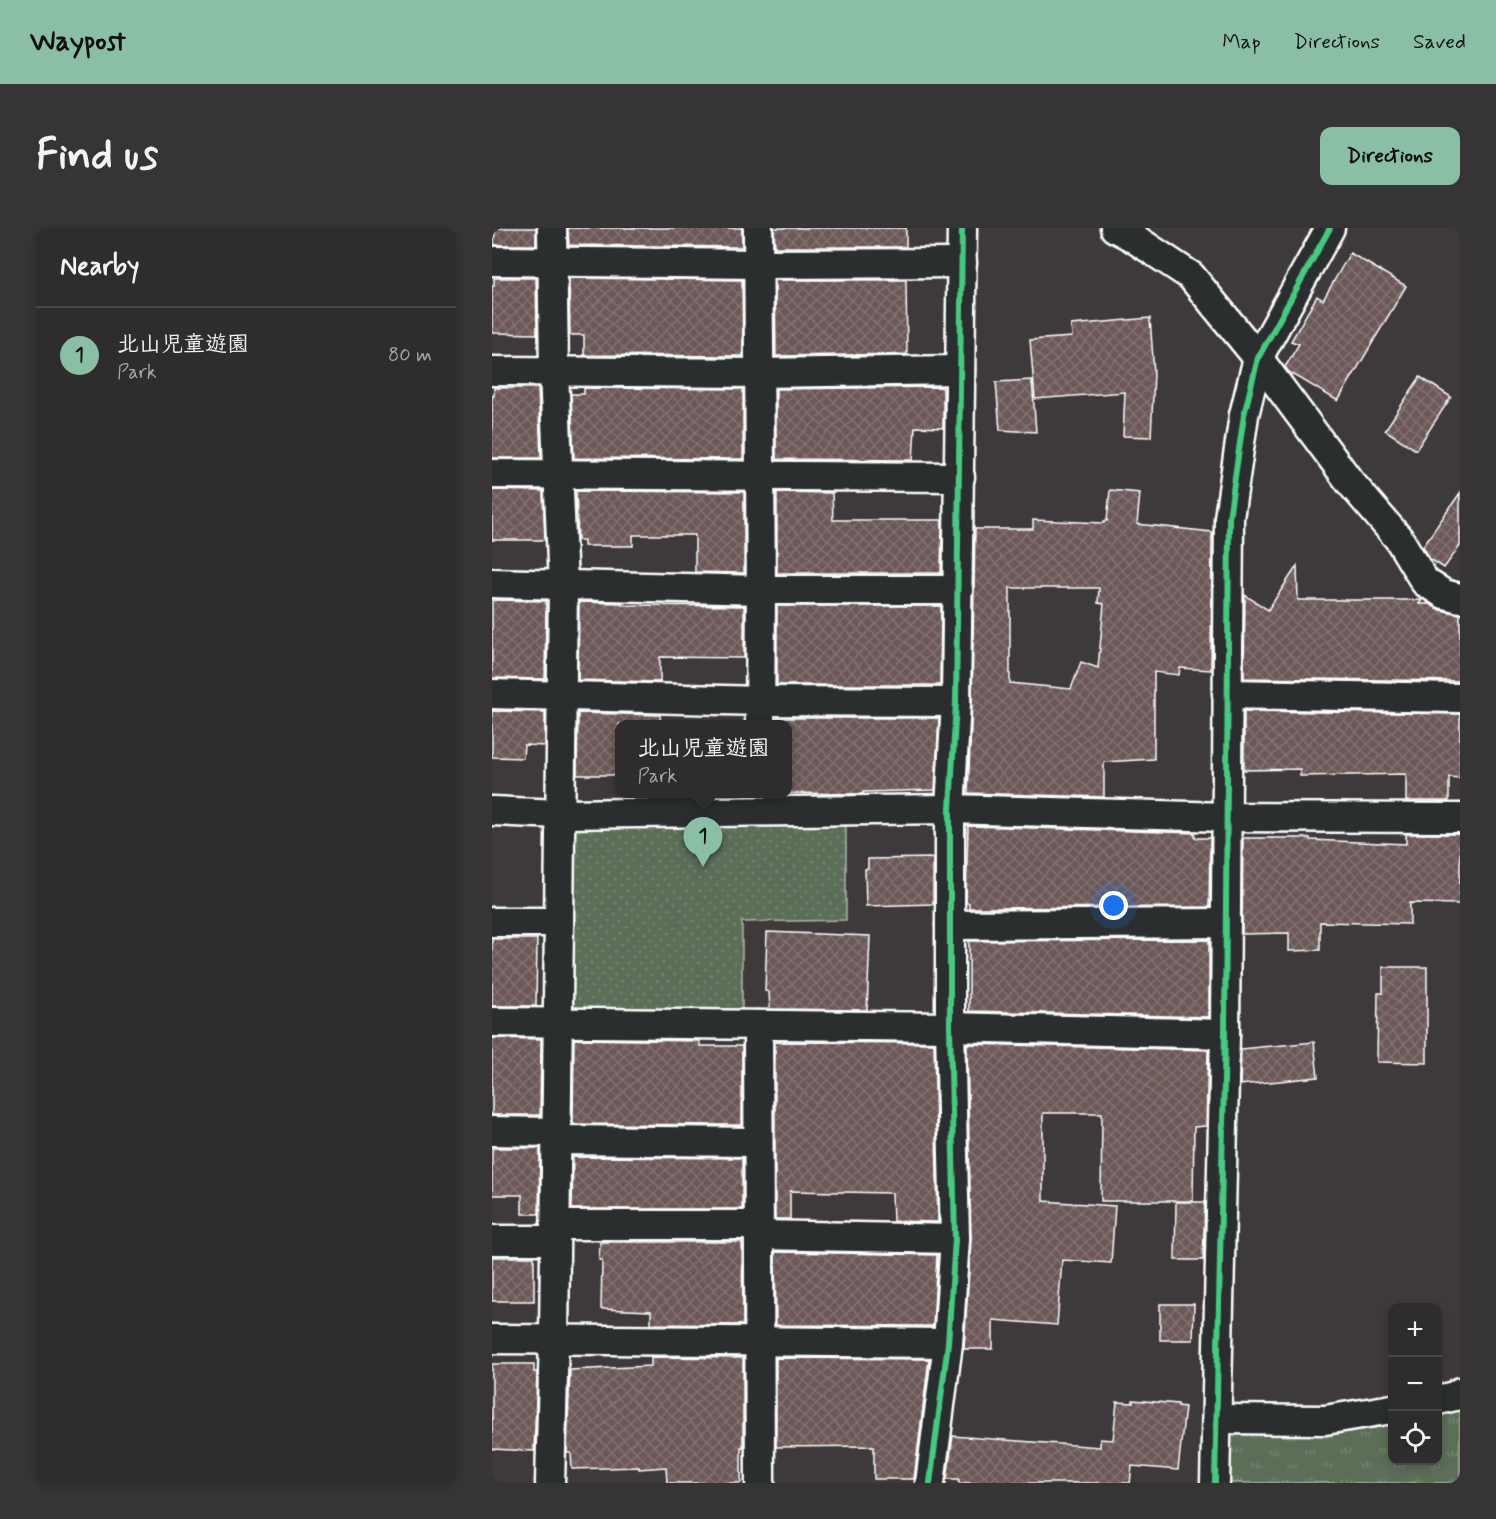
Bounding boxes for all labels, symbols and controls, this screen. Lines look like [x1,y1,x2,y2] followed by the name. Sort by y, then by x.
[30,24,126,61] text: Waypost
[1222,28,1261,56] text: Map
[1294,28,1380,56] text: Directions
[1413,28,1466,56] text: Saved
[1320,127,1460,185] button: Directions
[36,129,158,184] text: Find us
[60,250,139,284] text: Nearby
[117,331,249,359] text: 北山児童遊園
[75,342,84,369] text: 1
[388,342,432,369] text: 80 m
[117,359,157,386] text: Park
[615,720,792,798] popup
[637,735,770,763] text: 北山児童遊園
[637,763,677,790] text: Park
[684,818,722,867] pin: 1
[1099,891,1128,920] your location
[1388,1303,1442,1465] map controls
[1388,1303,1442,1357] button: +
[1388,1357,1442,1411] button: −
[1388,1411,1442,1465] button: locate

